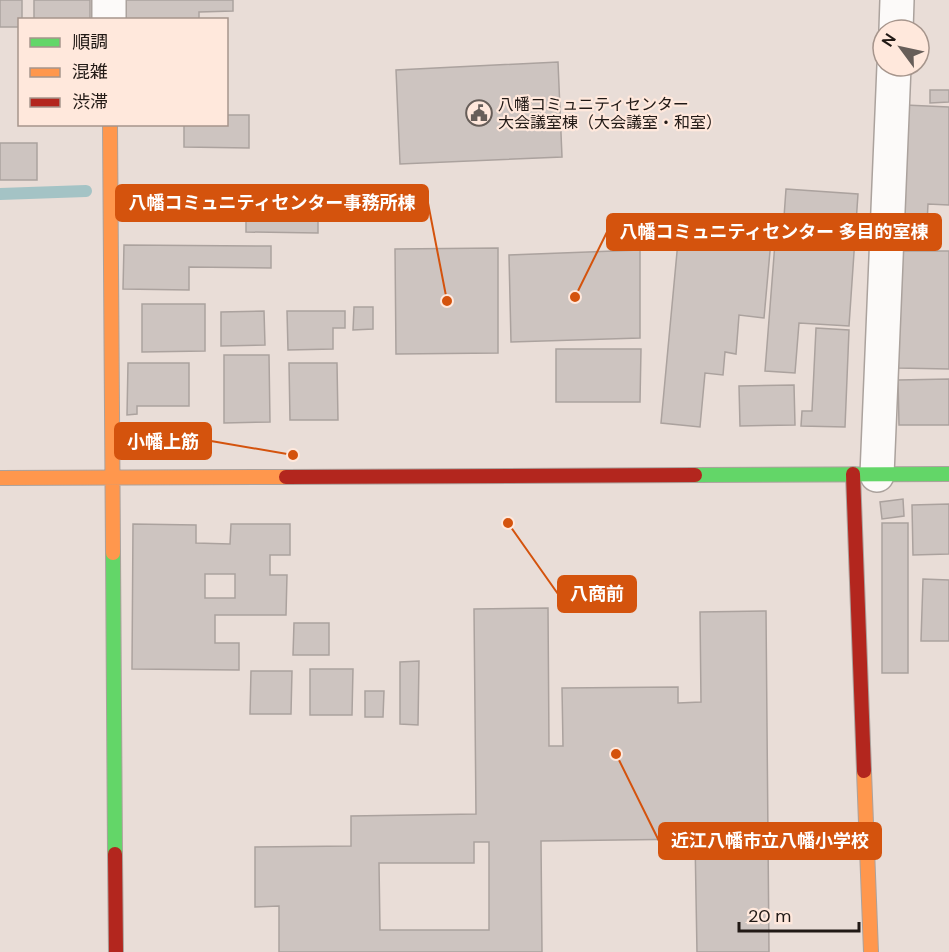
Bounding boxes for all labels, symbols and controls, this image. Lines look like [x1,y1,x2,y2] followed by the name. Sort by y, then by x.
[18,18,228,126] legend
[871,18,931,78] north arrow
[877,29,901,51] text: N
[72,30,108,54] text: 順調
[72,60,108,84] text: 混雑
[72,90,108,114] text: 渋滞
[498,94,722,133] place label: 八幡コミュニティセンター 大会議室棟（大会議室・和室）
[464,98,494,128] public building icon: 八幡コミュニティセンター 大会議室棟（大会議室・和室）
[116,185,428,221] callout: 八幡コミュニティセンター事務所棟
[129,191,415,215] text: 八幡コミュニティセンター事務所棟
[607,214,941,250] callout: 八幡コミュニティセンター 多目的室棟
[619,220,929,244] text: 八幡コミュニティセンター 多目的室棟
[115,423,211,459] callout: 小幡上筋
[127,430,199,454] text: 小幡上筋
[558,576,636,612] callout: 八商前
[570,582,624,606] text: 八商前
[659,823,881,859] callout: 近江八幡市立八幡小学校
[671,829,869,853] text: 近江八幡市立八幡小学校
[739,895,859,933] scale bar
[748,904,791,928] text: 20 m

